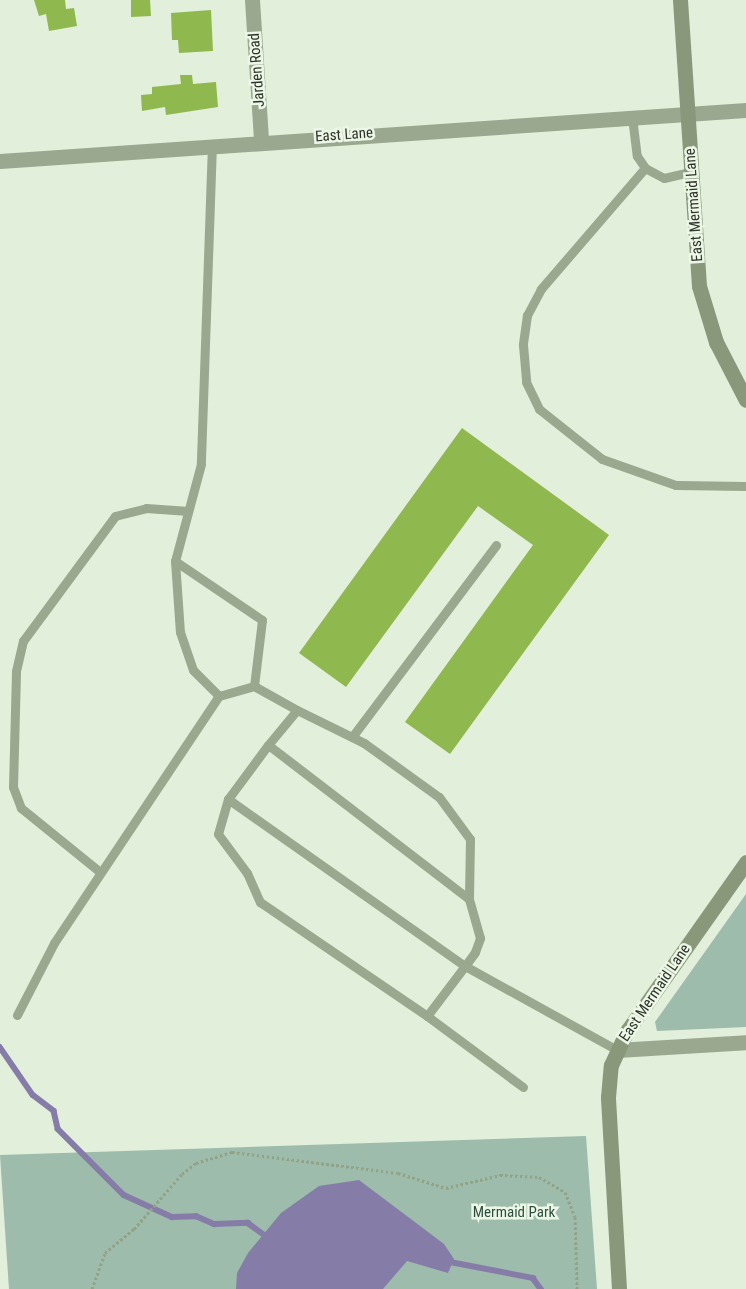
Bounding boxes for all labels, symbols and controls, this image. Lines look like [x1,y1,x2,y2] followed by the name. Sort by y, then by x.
[245,32,269,108] street label: Jarden Road
[314,124,374,146] street label: East Lane
[681,148,707,262] street label: East Mermaid Lane
[616,941,694,1045] street label: East Mermaid Lane
[473,1204,555,1222] park label: Mermaid Park

